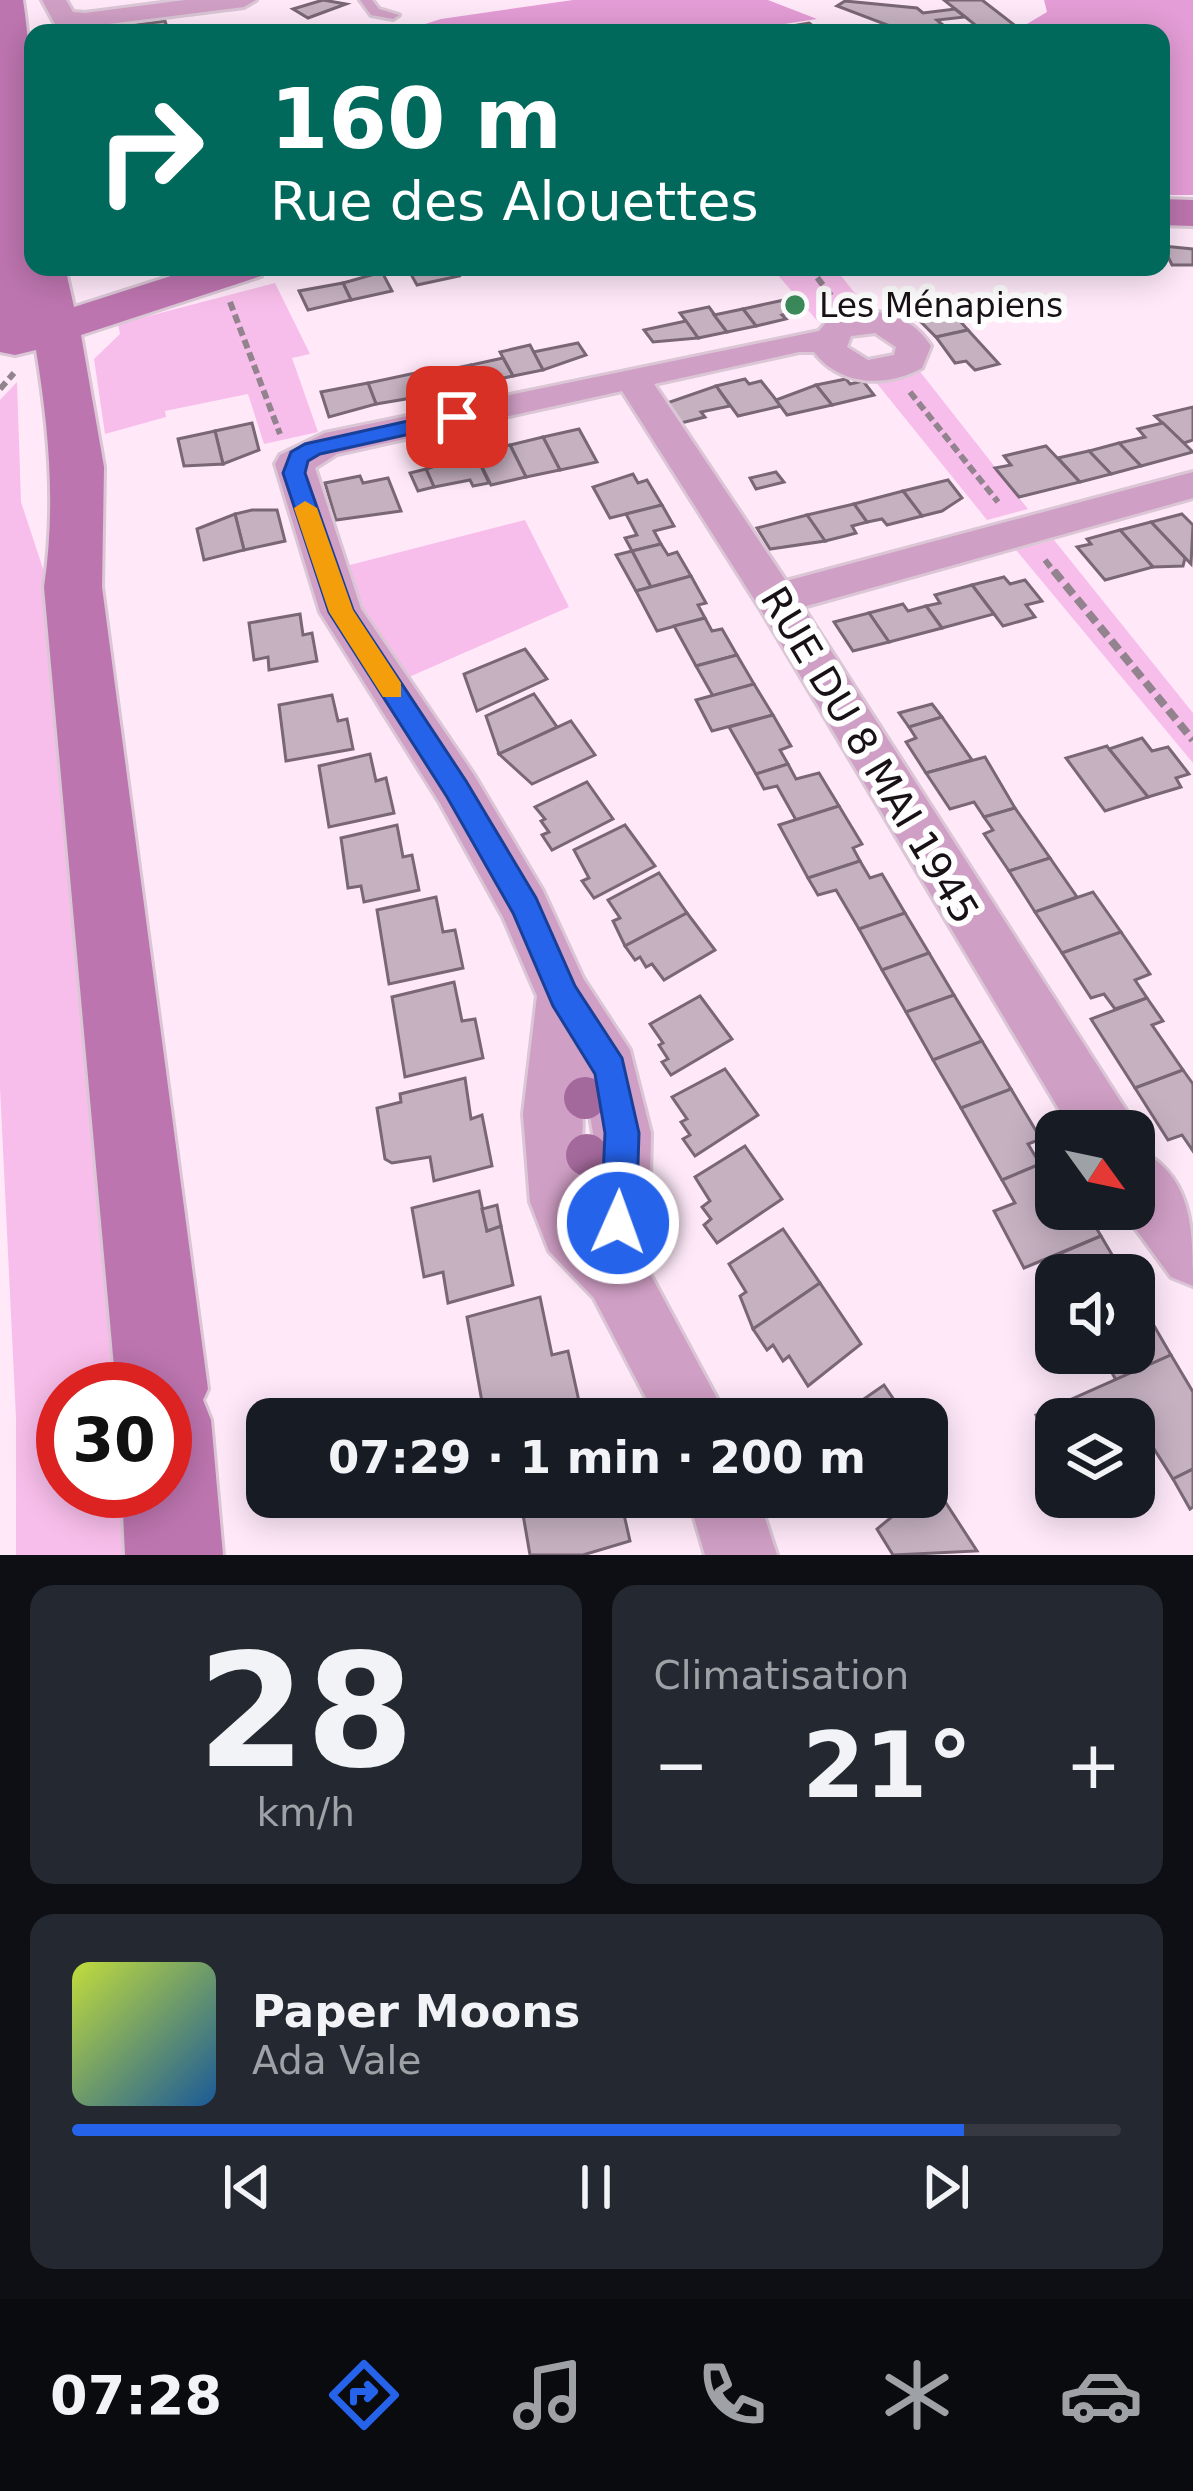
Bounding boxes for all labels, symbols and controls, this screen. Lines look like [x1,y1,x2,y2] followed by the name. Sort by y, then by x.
[270,70,562,168] text: 160 m
[72,72,228,228] icon: right
[270,170,759,233] text: Rue des Alouettes
[819,286,1063,325] place label: Les Ménapiens
[782,292,808,318] marker: Les Ménapiens
[406,366,508,468] pin
[424,384,490,450] icon: arrive
[752,579,988,931] street label: RUE DU 8 MAI 1945
[1035,1110,1155,1230] north arrow
[1035,1110,1155,1518] map controls
[555,1160,681,1286] position arrow
[1035,1254,1155,1374] button: sound
[36,1362,192,1518] speed limit sign: 30
[1035,1398,1155,1518] button: layers
[328,1431,866,1484] text: 07:29 · 1 min · 200 m
[197,1621,414,1803] text: 28
[654,1653,909,1698] text: Climatisation
[802,1713,972,1818] text: 21°
[654,1727,709,1804] text: −
[1066,1727,1121,1804] text: +
[257,1790,355,1835] text: km/h
[252,1985,580,2038] text: Paper Moons
[252,2038,421,2083] text: Ada Vale
[214,2154,280,2220] icon: previous
[563,2154,629,2220] icon: pause
[913,2154,979,2220] icon: next
[322,2353,406,2437] icon: directions
[506,2353,590,2437] icon: music
[690,2353,774,2437] icon: phone
[875,2353,959,2437] icon: climate
[1059,2353,1143,2437] icon: car
[50,2364,222,2427] text: 07:28

